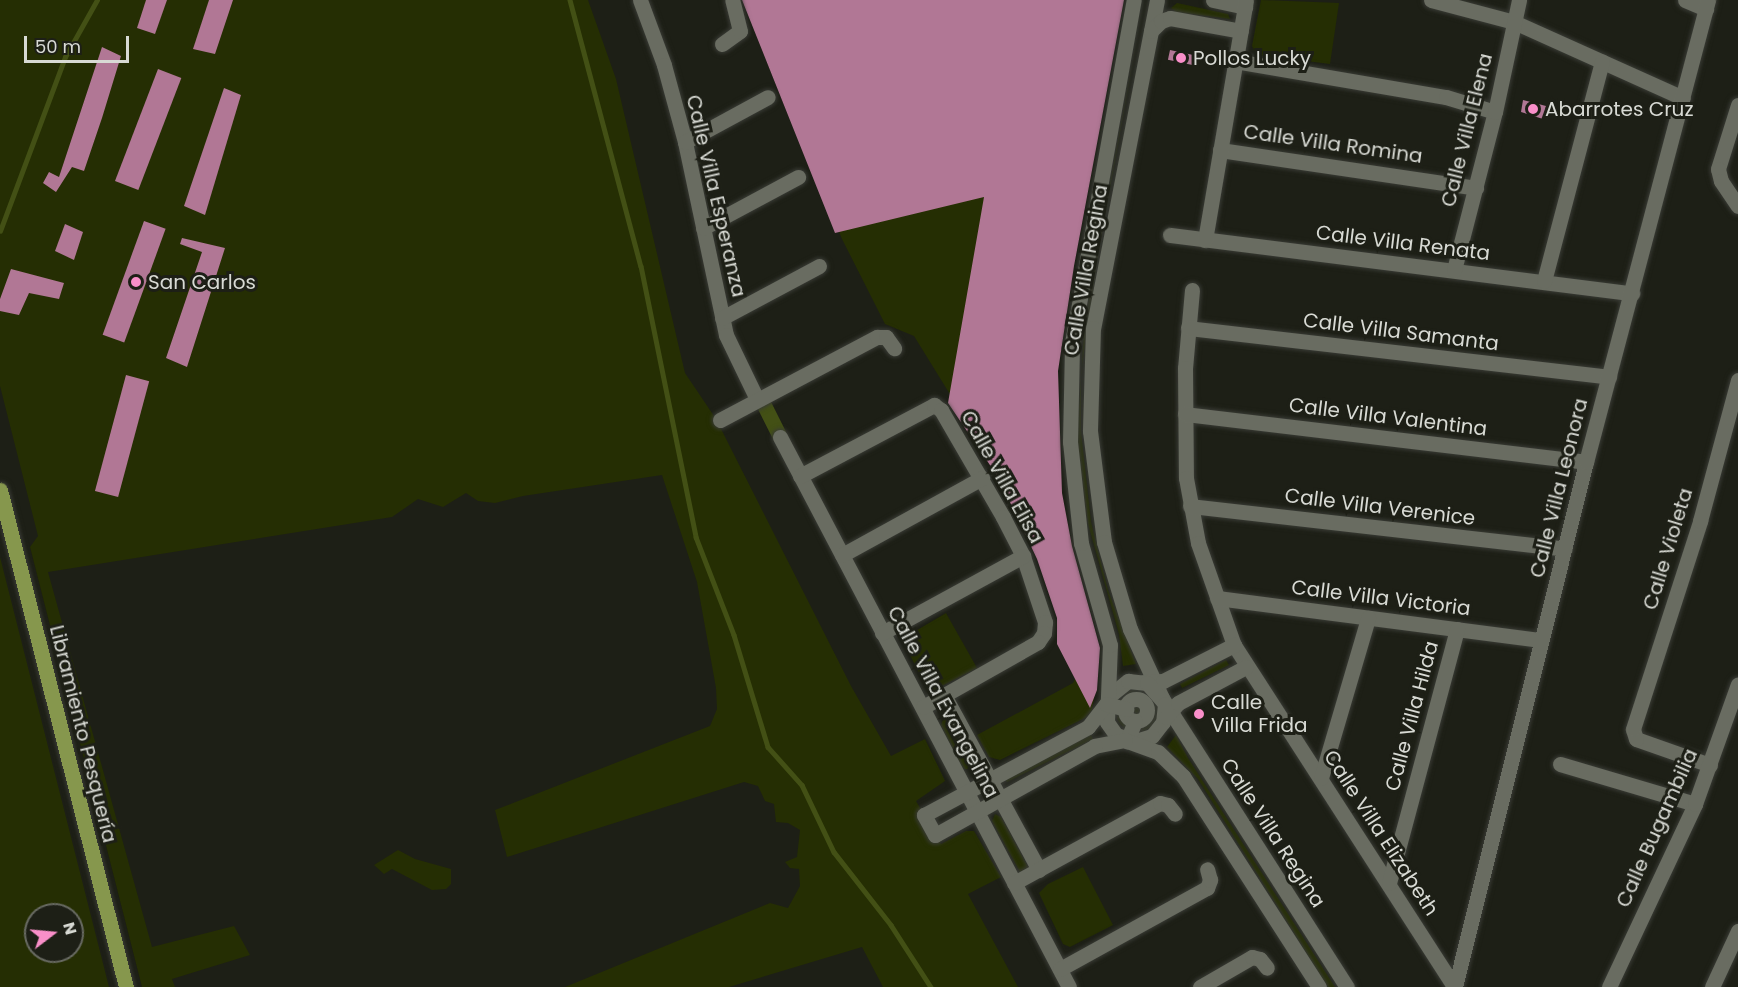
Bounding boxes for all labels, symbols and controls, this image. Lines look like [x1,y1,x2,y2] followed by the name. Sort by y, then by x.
[27,24,132,62] scale bar
[35,34,81,59] text: 50 m
[1193,46,1311,70] place label: Pollos Lucky
[1174,51,1188,65] marker: Pollos Lucky
[1436,51,1498,209] street label: Calle Villa Elena
[681,93,751,299] street label: Calle Villa Esperanza
[1545,97,1693,121] place label: Abarrotes Cruz
[1526,102,1540,116] marker: Abarrotes Cruz
[1242,120,1424,168] street label: Calle Villa Romina
[1059,183,1113,357] street label: Calle Villa Regina
[1315,220,1491,266] street label: Calle Villa Renata
[148,270,256,294] place label: San Carlos
[129,275,143,289] marker: San Carlos
[1302,308,1500,356] street label: Calle Villa Samanta
[1288,393,1488,441] street label: Calle Villa Valentina
[1525,396,1593,580] street label: Calle Villa Leonora
[956,407,1048,547] street label: Calle Villa Elisa
[1283,483,1477,531] street label: Calle Villa Verenice
[1638,485,1698,613] street label: Calle Violeta
[1290,575,1472,621] street label: Calle Villa Victoria
[882,602,1004,802] street label: Calle Villa Evangelina
[44,623,122,845] street label: Libramiento Pesquería
[1380,638,1444,794] street label: Calle Villa Hilda
[1211,690,1308,737] place label: Calle Villa Frida
[1192,707,1206,721] marker: Calle Villa Frida
[1611,745,1703,911] street label: Calle Bugambilia
[1319,746,1443,920] street label: Calle Villa Elizabeth
[1216,754,1330,912] street label: Calle Villa Regina
[24,903,84,963] north arrow
[57,919,83,937] text: N

